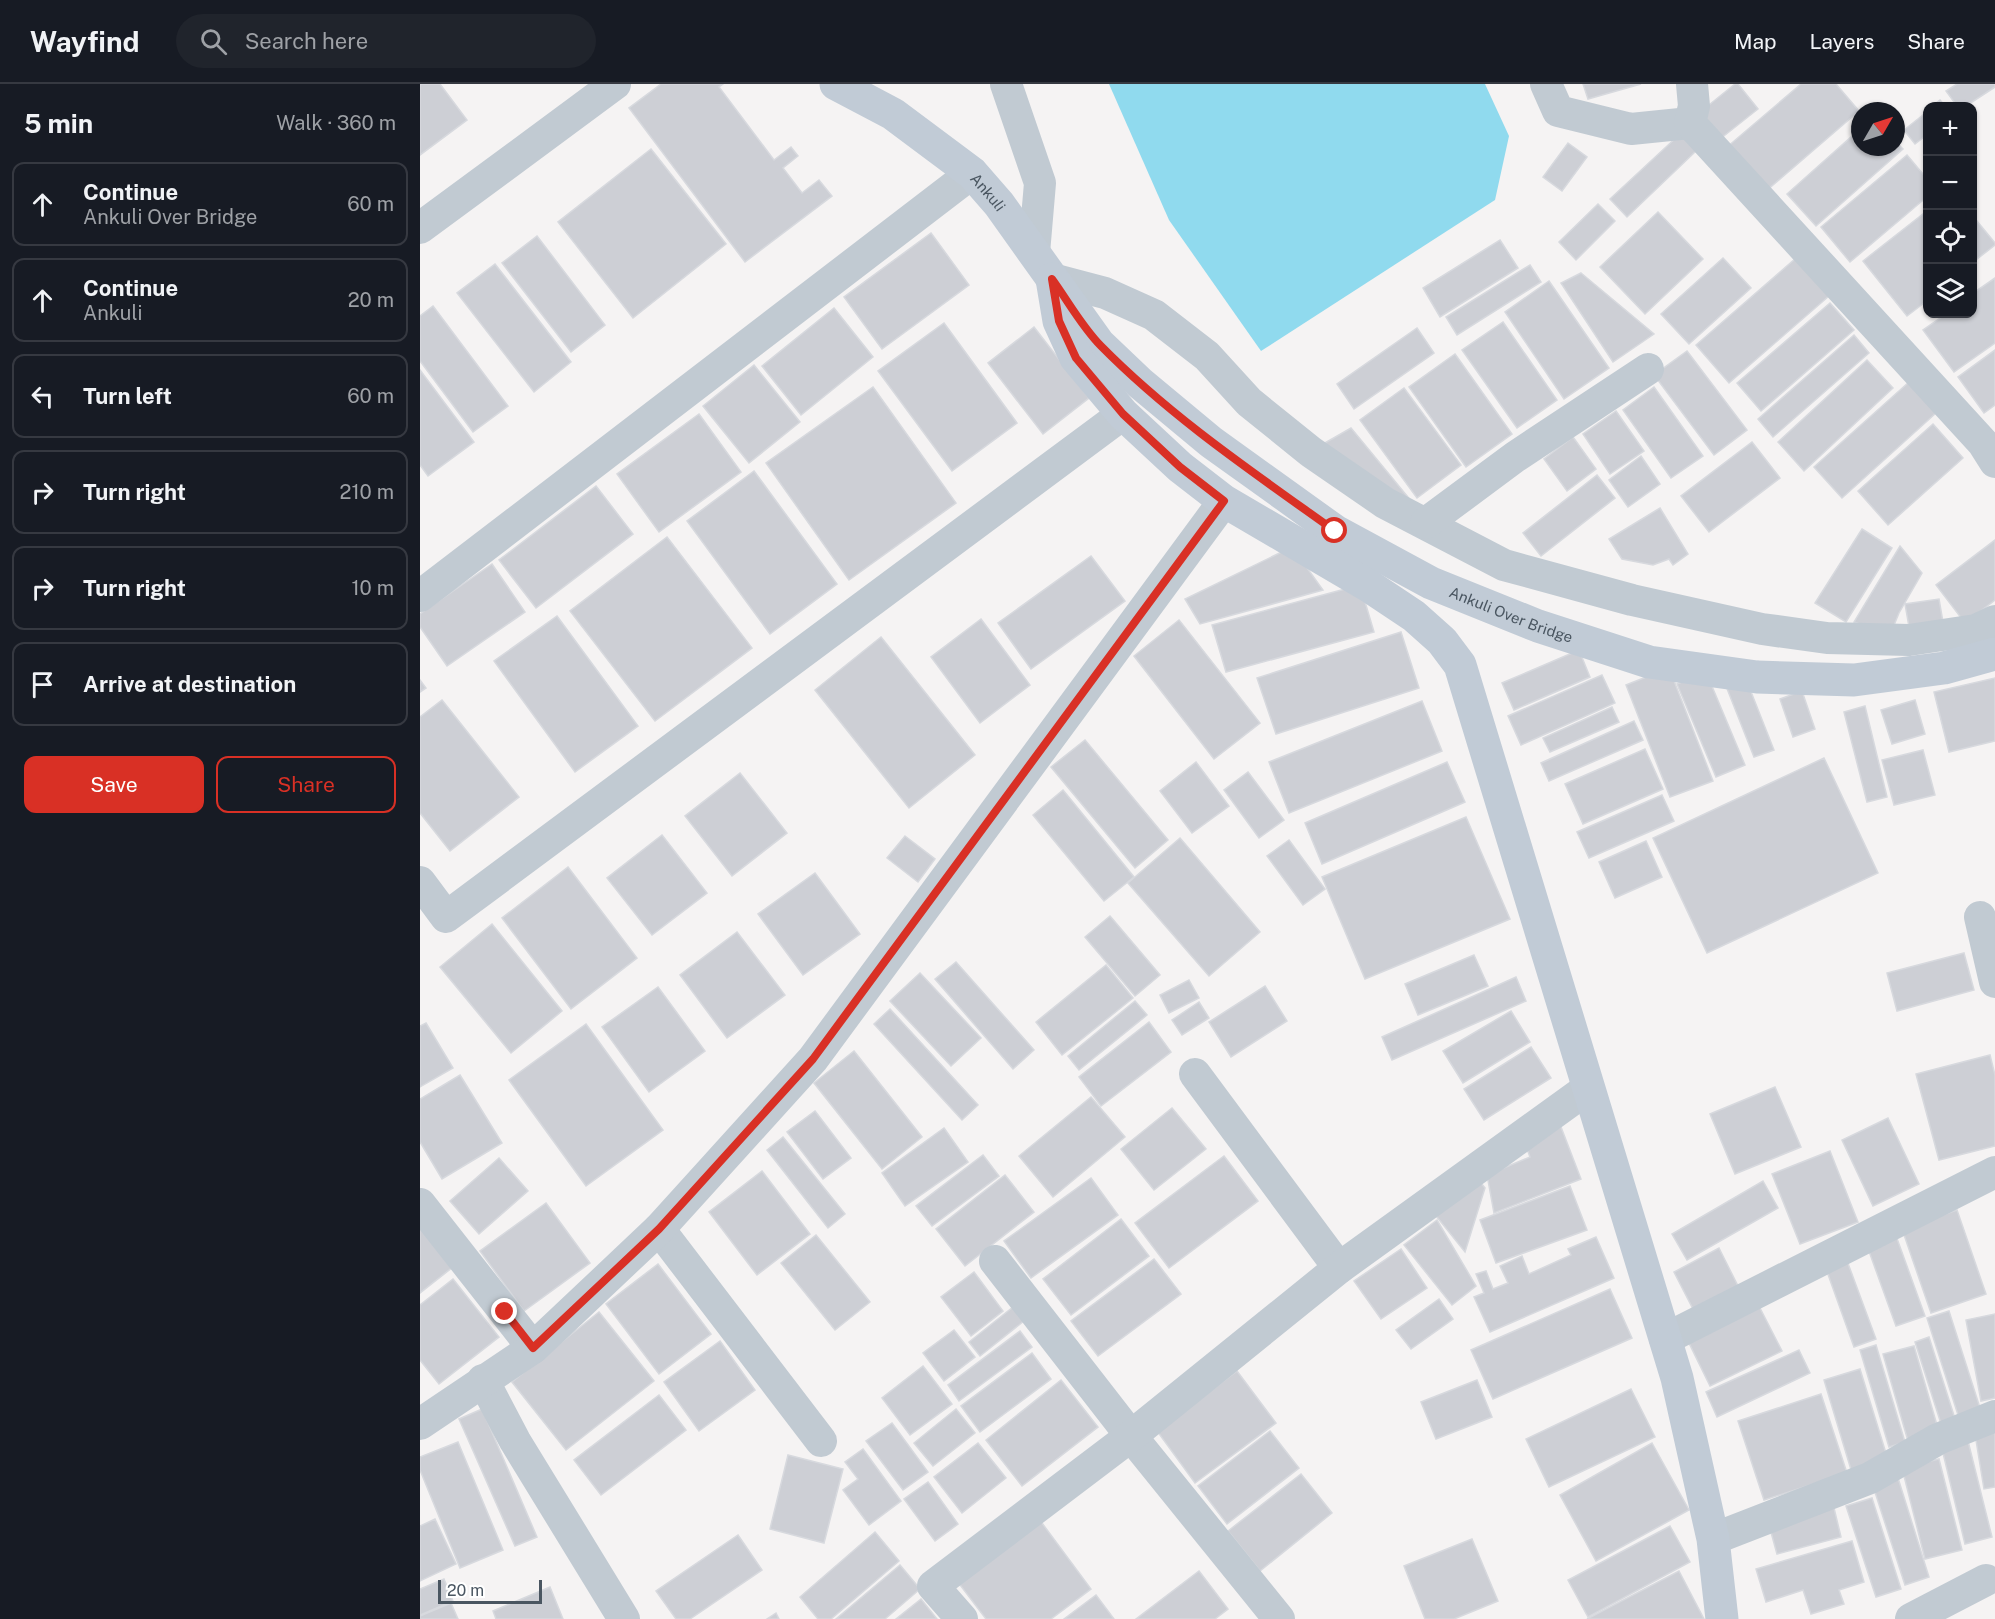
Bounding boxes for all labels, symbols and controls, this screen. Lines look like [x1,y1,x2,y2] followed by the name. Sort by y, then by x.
[176,14,596,68] search box
[30,25,140,58] text: Wayfind
[197,25,230,58] icon: search
[245,28,368,54] text: Search here
[1734,29,1777,54] text: Map
[1810,29,1874,54] text: Layers
[1907,29,1965,54] text: Share
[1851,102,1905,156] north arrow
[1923,102,1977,318] map controls
[1923,102,1977,156] button: +
[24,108,93,139] text: 5 min
[276,111,396,135] text: Walk · 360 m
[1923,156,1977,210] button: −
[967,169,1010,214] street label: Ankuli
[83,179,178,205] text: Continue
[26,188,59,221] icon: ahead
[347,192,394,216] text: 60 m
[83,205,257,229] text: Ankuli Over Bridge
[1923,210,1977,264] button: locate
[1923,264,1977,318] button: layers
[83,275,178,301] text: Continue
[26,284,59,317] icon: ahead
[348,288,394,312] text: 20 m
[83,301,142,325] text: Ankuli
[26,380,59,413] icon: left
[83,383,172,409] text: Turn left
[347,384,394,408] text: 60 m
[26,476,59,509] icon: right
[83,479,186,505] text: Turn right
[340,480,394,504] text: 210 m
[1321,517,1347,543] route start
[26,572,59,605] icon: right
[83,575,186,601] text: Turn right
[351,576,394,600] text: 10 m
[1447,583,1575,645] street label: Ankuli Over Bridge
[26,668,59,701] icon: arrive
[83,671,296,697] text: Arrive at destination
[24,756,204,813] button: Save
[216,756,396,813] button: Share
[491,1298,517,1324] route end
[438,1577,542,1604] scale bar
[447,1581,484,1600] text: 20 m

